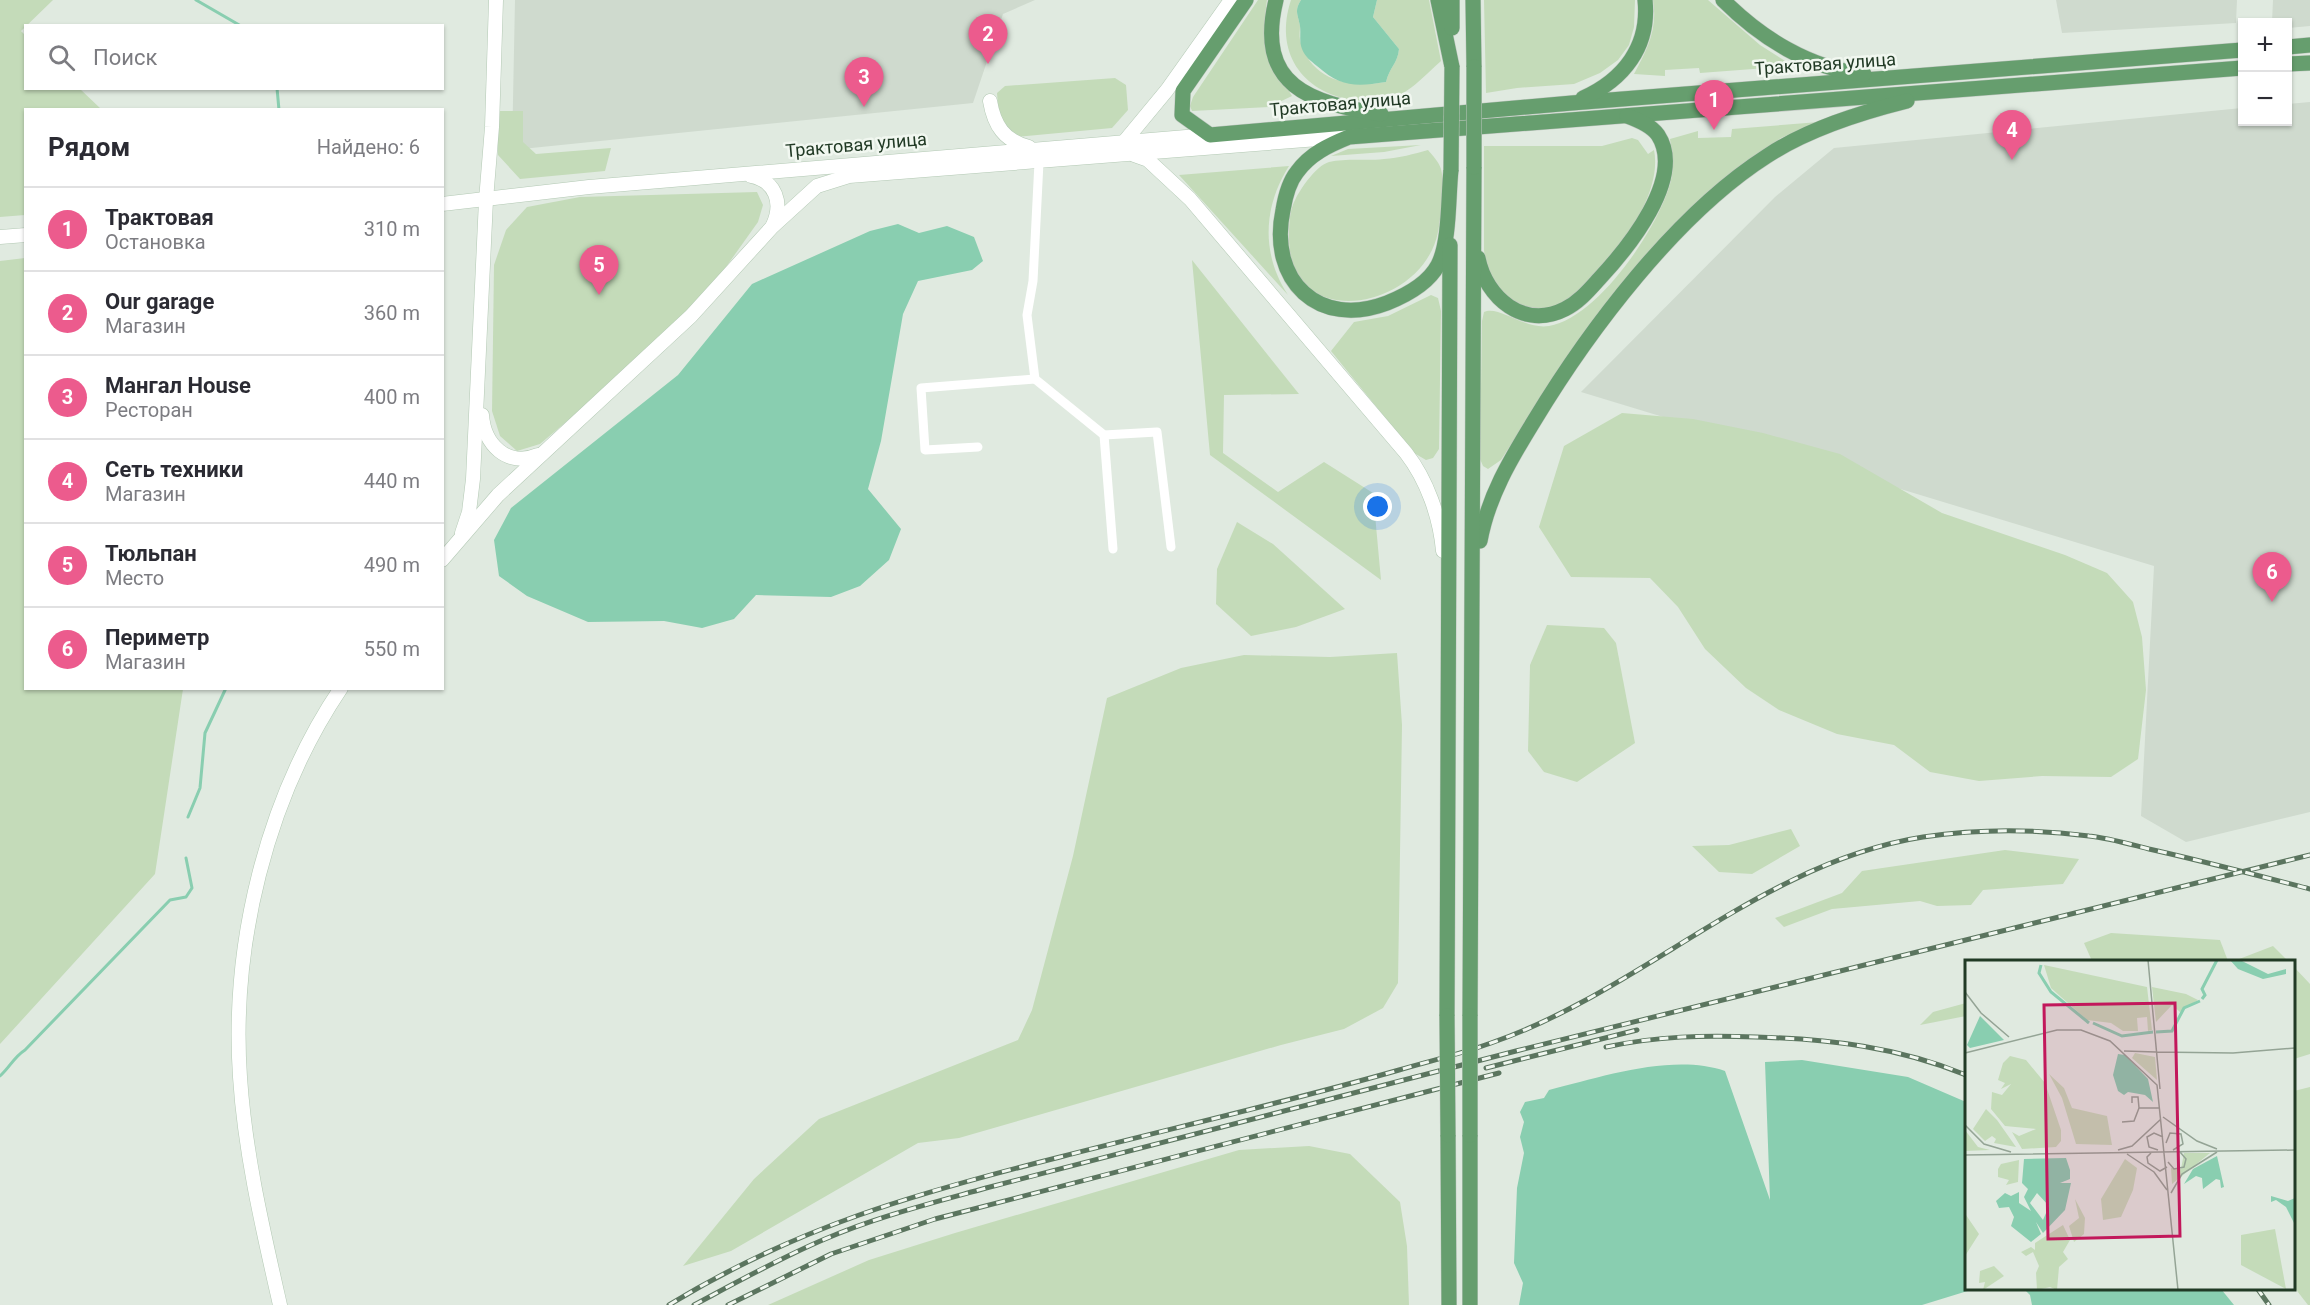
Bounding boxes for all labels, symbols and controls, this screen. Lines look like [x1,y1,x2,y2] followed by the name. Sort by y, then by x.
[968,14,1008,64] pin: 2
[2238,18,2292,126] map controls
[2238,18,2292,72] button: +
[24,24,444,90] search box
[45,41,78,74] icon: search
[93,45,157,70] text: Поиск
[1753,48,1896,79] street label: Трактовая улица
[844,57,884,107] pin: 3
[2238,72,2292,126] button: −
[1694,80,1734,130] pin: 1
[1268,87,1412,120] street label: Трактовая улица
[1992,110,2032,160] pin: 4
[784,128,928,161] street label: Трактовая улица
[48,132,130,162] text: Рядом
[317,135,420,159] text: Найдено: 6
[105,205,214,230] text: Трактовая
[62,217,73,241] text: 1
[364,217,420,241] text: 310 m
[105,230,206,254] text: Остановка
[580,246,618,295] pin: 5
[105,289,214,314] text: Our garage
[62,301,73,325] text: 2
[364,301,420,325] text: 360 m
[105,314,186,338] text: Магазин
[105,373,251,398] text: Мангал House
[62,385,73,409] text: 3
[364,385,420,409] text: 400 m
[105,398,193,422] text: Ресторан
[105,457,243,482] text: Сеть техники
[62,469,73,493] text: 4
[364,469,420,493] text: 440 m
[105,482,186,506] text: Магазин
[1363,492,1392,521] your location
[105,541,197,566] text: Тюльпан
[2252,552,2292,602] pin: 6
[62,553,73,577] text: 5
[364,553,420,577] text: 490 m
[105,566,164,590] text: Место
[105,625,209,650] text: Периметр
[62,637,73,661] text: 6
[364,637,420,661] text: 550 m
[105,650,186,674] text: Магазин
[1965,960,2295,1290] inset map

